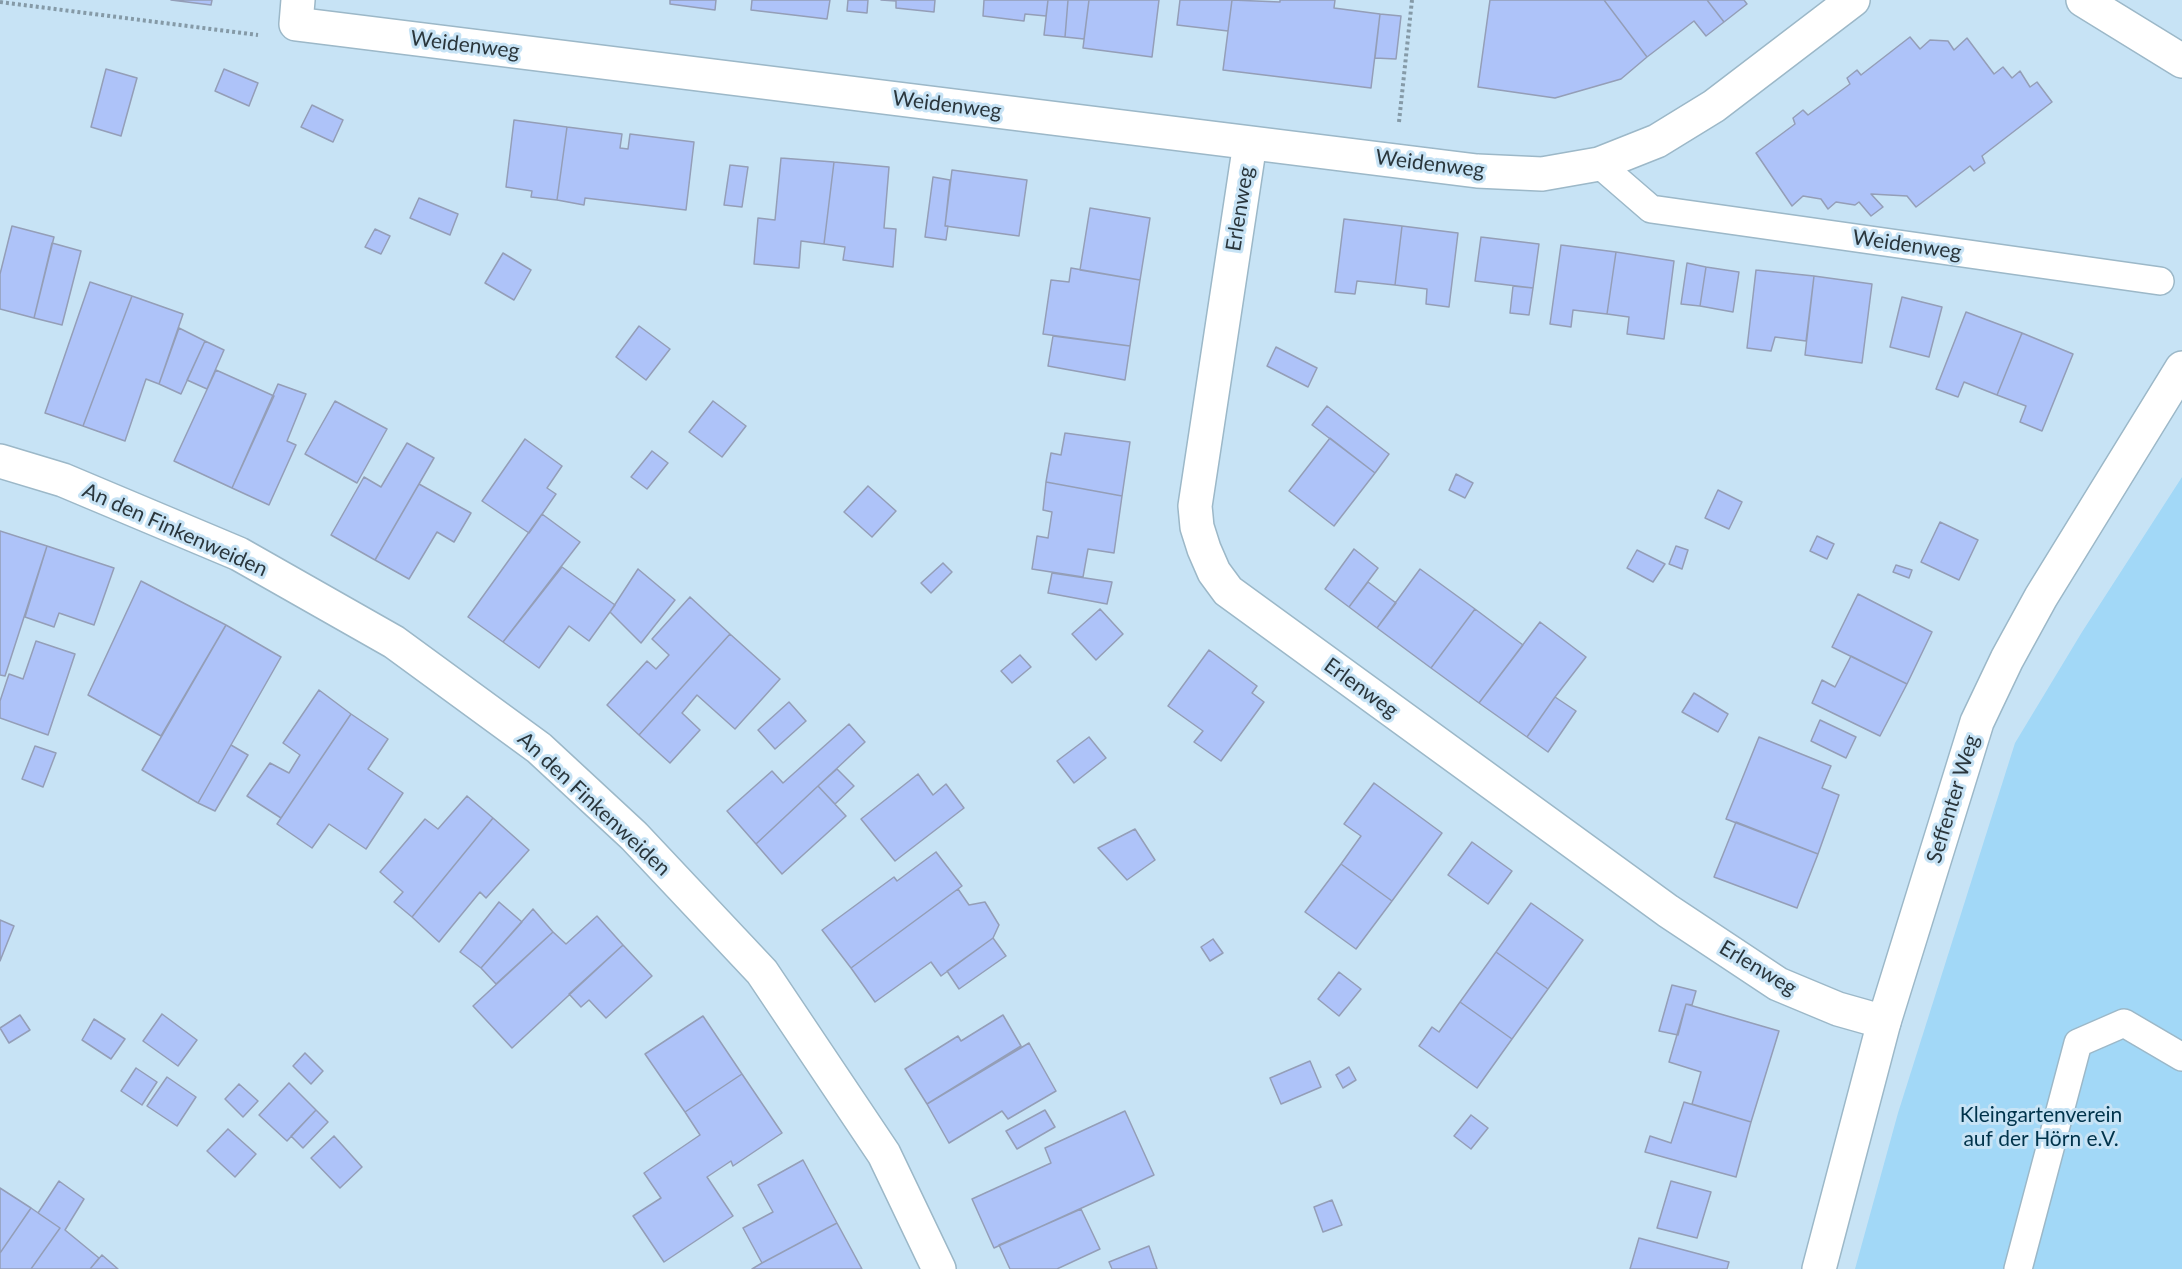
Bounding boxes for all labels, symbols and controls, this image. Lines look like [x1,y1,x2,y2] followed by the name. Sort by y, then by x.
[409,26,521,64] street label: Weidenweg
[891,86,1003,124] street label: Weidenweg
[1374,145,1486,183] street label: Weidenweg
[1221,165,1259,253] street label: Erlenweg
[1851,225,1963,265] street label: Weidenweg
[79,478,271,582] street label: An den Finkenweiden
[1319,653,1403,723] street label: Erlenweg
[512,727,676,881] street label: An den Finkenweiden
[1922,732,1984,866] street label: Seffenter Weg
[1715,935,1801,1001] street label: Erlenweg
[1960,1102,2122,1152] park label: Kleingartenverein auf der Hörn e.V.

